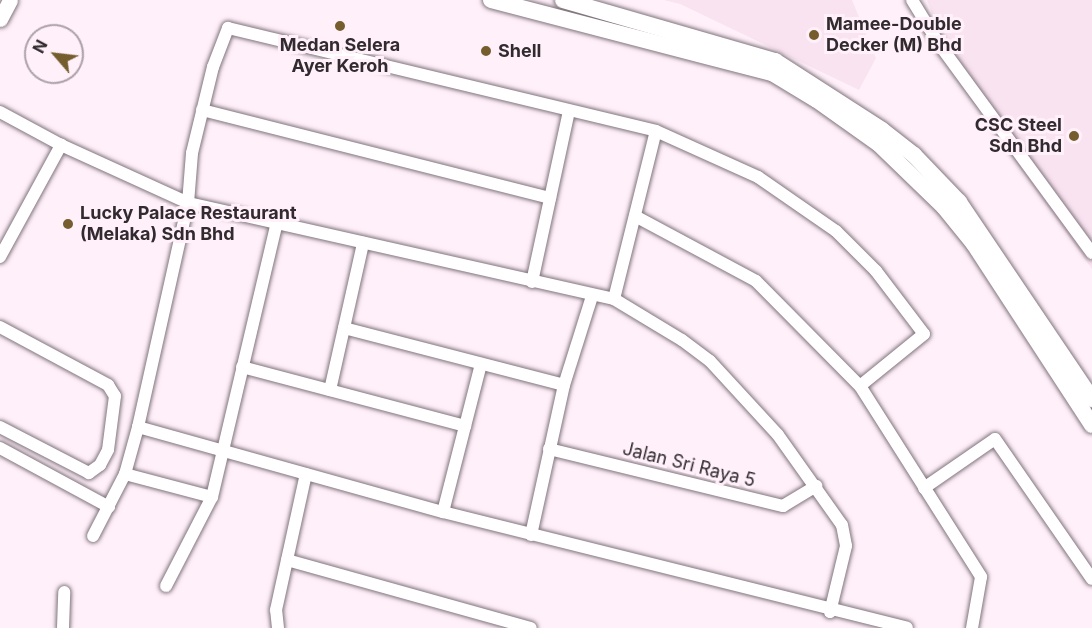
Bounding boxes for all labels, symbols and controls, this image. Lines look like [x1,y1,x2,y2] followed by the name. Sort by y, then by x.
[826,14,962,57] place label: Mamee-Double Decker (M) Bhd
[333,19,347,33] marker: Medan Selera Ayer Keroh
[24,24,84,84] north arrow
[807,28,821,42] marker: Mamee-Double Decker (M) Bhd
[280,35,400,78] place label: Medan Selera Ayer Keroh
[28,36,52,57] text: N
[498,40,541,62] place label: Shell
[479,44,493,58] marker: Shell
[975,115,1062,158] place label: CSC Steel Sdn Bhd
[1067,129,1081,143] marker: CSC Steel Sdn Bhd
[80,203,297,246] place label: Lucky Palace Restaurant (Melaka) Sdn Bhd
[61,217,75,231] marker: Lucky Palace Restaurant (Melaka) Sdn Bhd
[620,438,758,492] street label: Jalan Sri Raya 5

